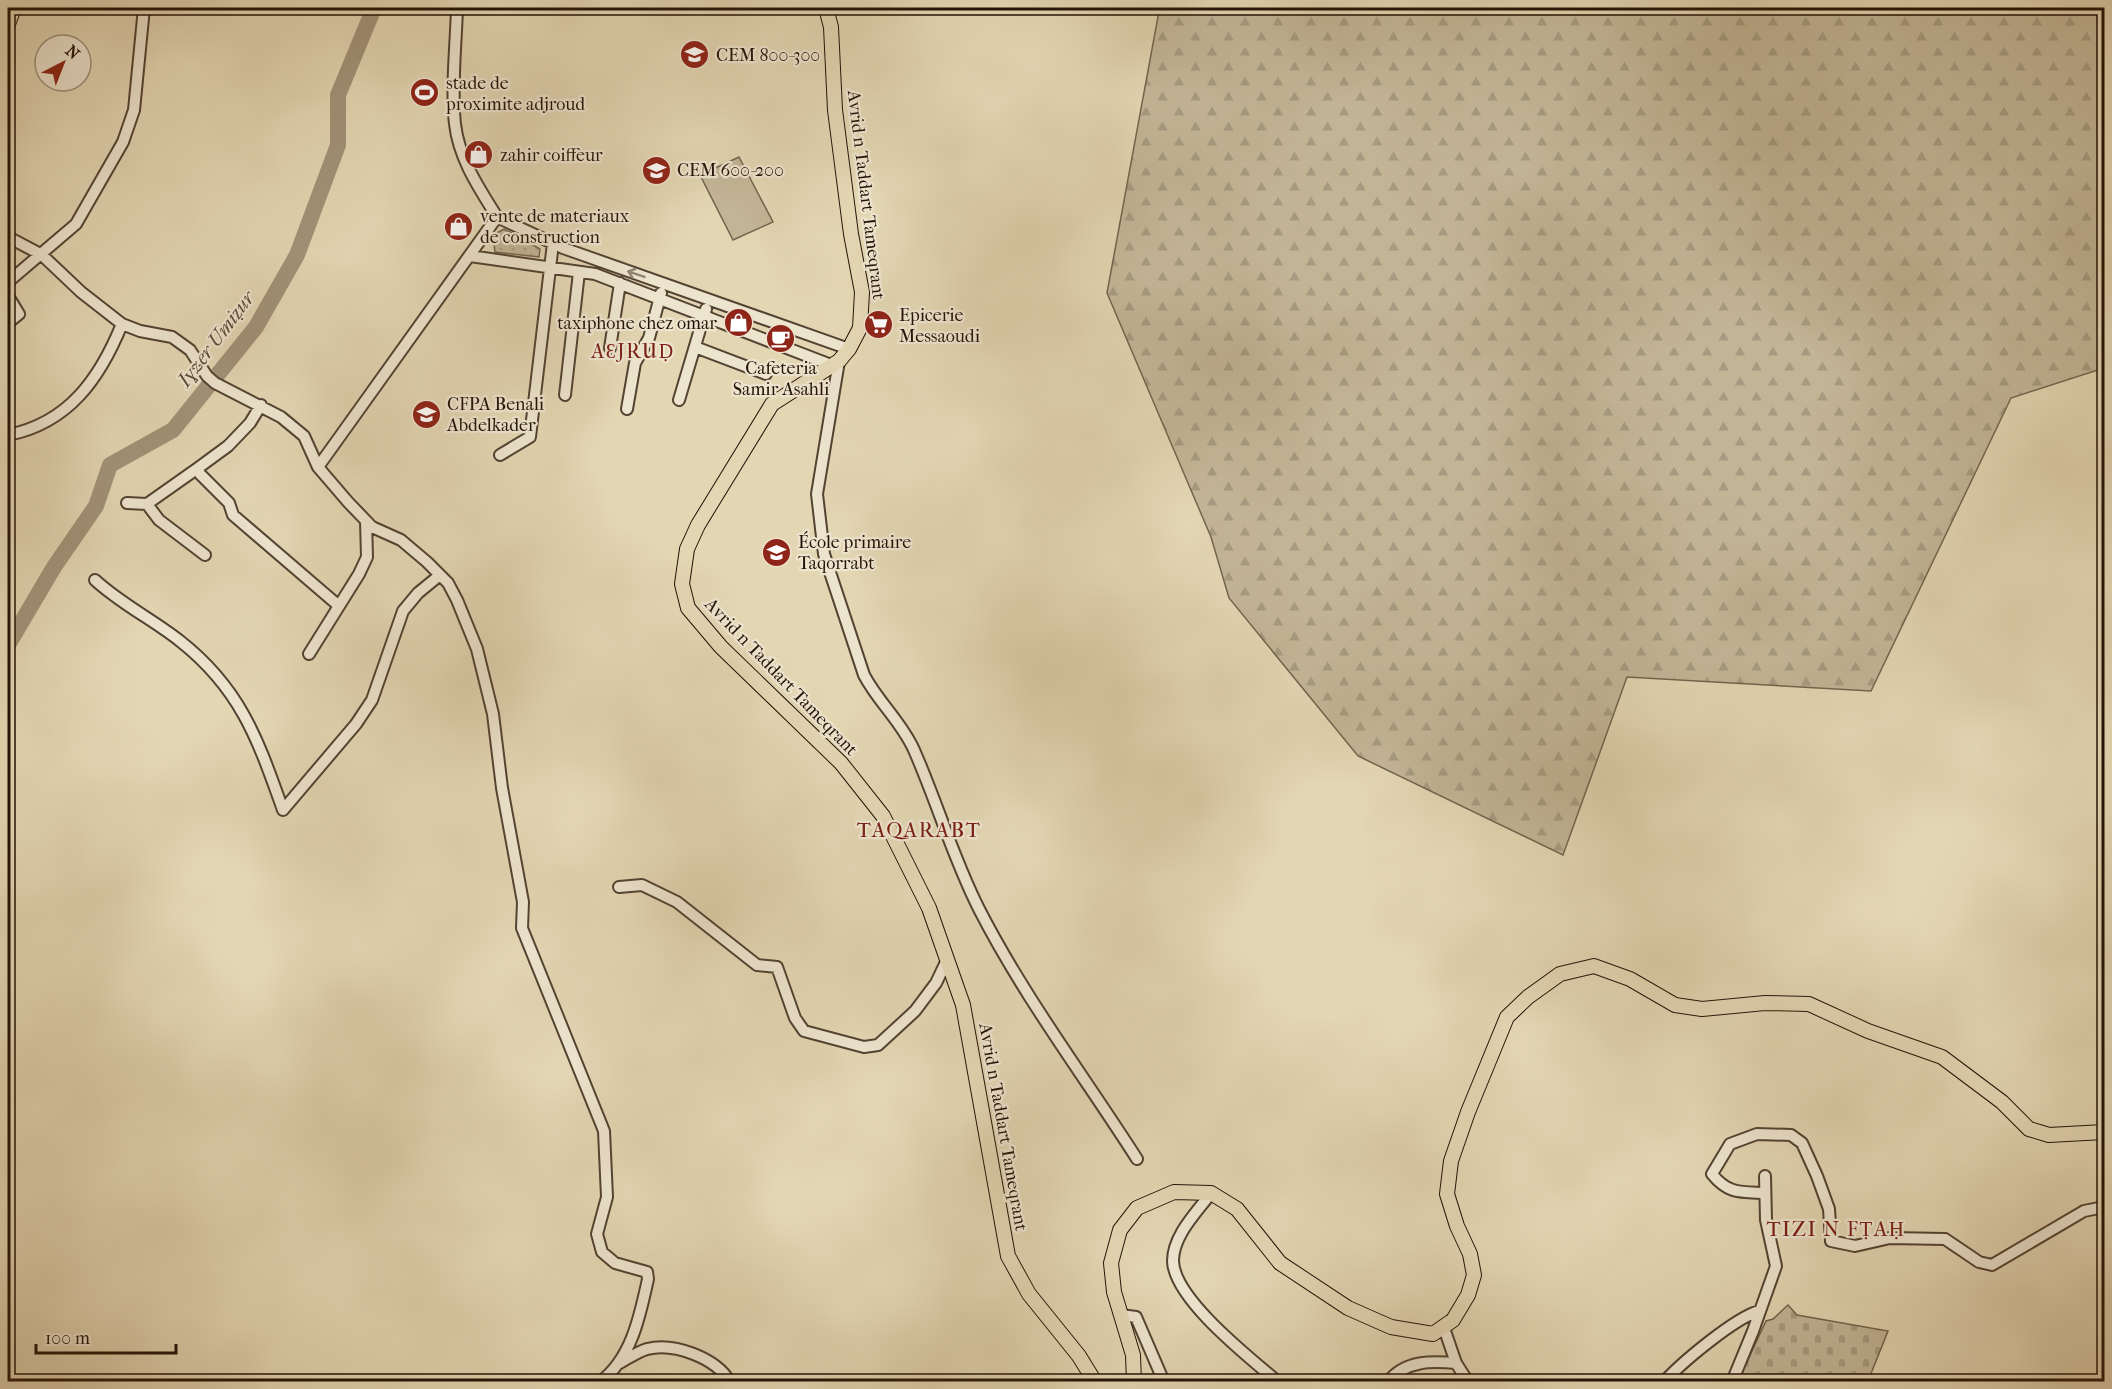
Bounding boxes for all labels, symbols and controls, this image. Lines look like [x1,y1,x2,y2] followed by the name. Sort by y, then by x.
[33,33,93,93] north arrow
[679,39,711,71] school or university icon: CEM 800-300
[62,41,84,64] text: N
[716,45,820,66] place label: CEM 800-300
[445,73,585,115] place label: stade de proximite adjroud
[409,77,441,109] sports icon: stade de proximite adjroud
[843,88,889,301] street label: Avrid n Taddart Tameqrant
[463,139,495,171] shop icon: zahir coiffeur
[500,145,603,166] place label: zahir coiffeur
[640,154,672,186] school or university icon: CEM 600-200
[677,160,784,181] place label: CEM 600-200
[480,206,630,248] place label: vente de materiaux de construction
[443,210,475,242] shop icon: vente de materiaux de construction
[627,268,646,279] one-way arrow
[172,285,261,392] water label: Iɣzer Umiẓur
[899,305,981,347] place label: Epicerie Messaoudi
[722,307,754,339] shop icon: taxiphone chez omar
[862,309,894,341] supermarket icon: Epicerie Messaoudi
[557,313,717,334] place label: taxiphone chez omar
[765,323,797,355] cafe icon: Cafeteria Samir Asahli
[590,340,675,363] district label: AƐJRUḌ
[733,358,830,400] place label: Cafeteria Samir Asahli
[446,394,545,436] place label: CFPA Benali Abdelkader
[410,398,442,430] school or university icon: CFPA Benali Abdelkader
[798,531,911,574] place label: École primaire Taqorrabt
[761,536,793,568] school or university icon: École primaire Taqorrabt
[700,593,862,761] street label: Avrid n Taddart Tameqrant
[857,818,981,842] district label: TAQARABT
[974,1020,1032,1233] street label: Avrid n Taddart Tameqrant
[1766,1217,1906,1241] district label: TIZI N FṬAḤ
[36,1317,176,1355] scale bar
[45,1328,90,1349] text: 100 m

